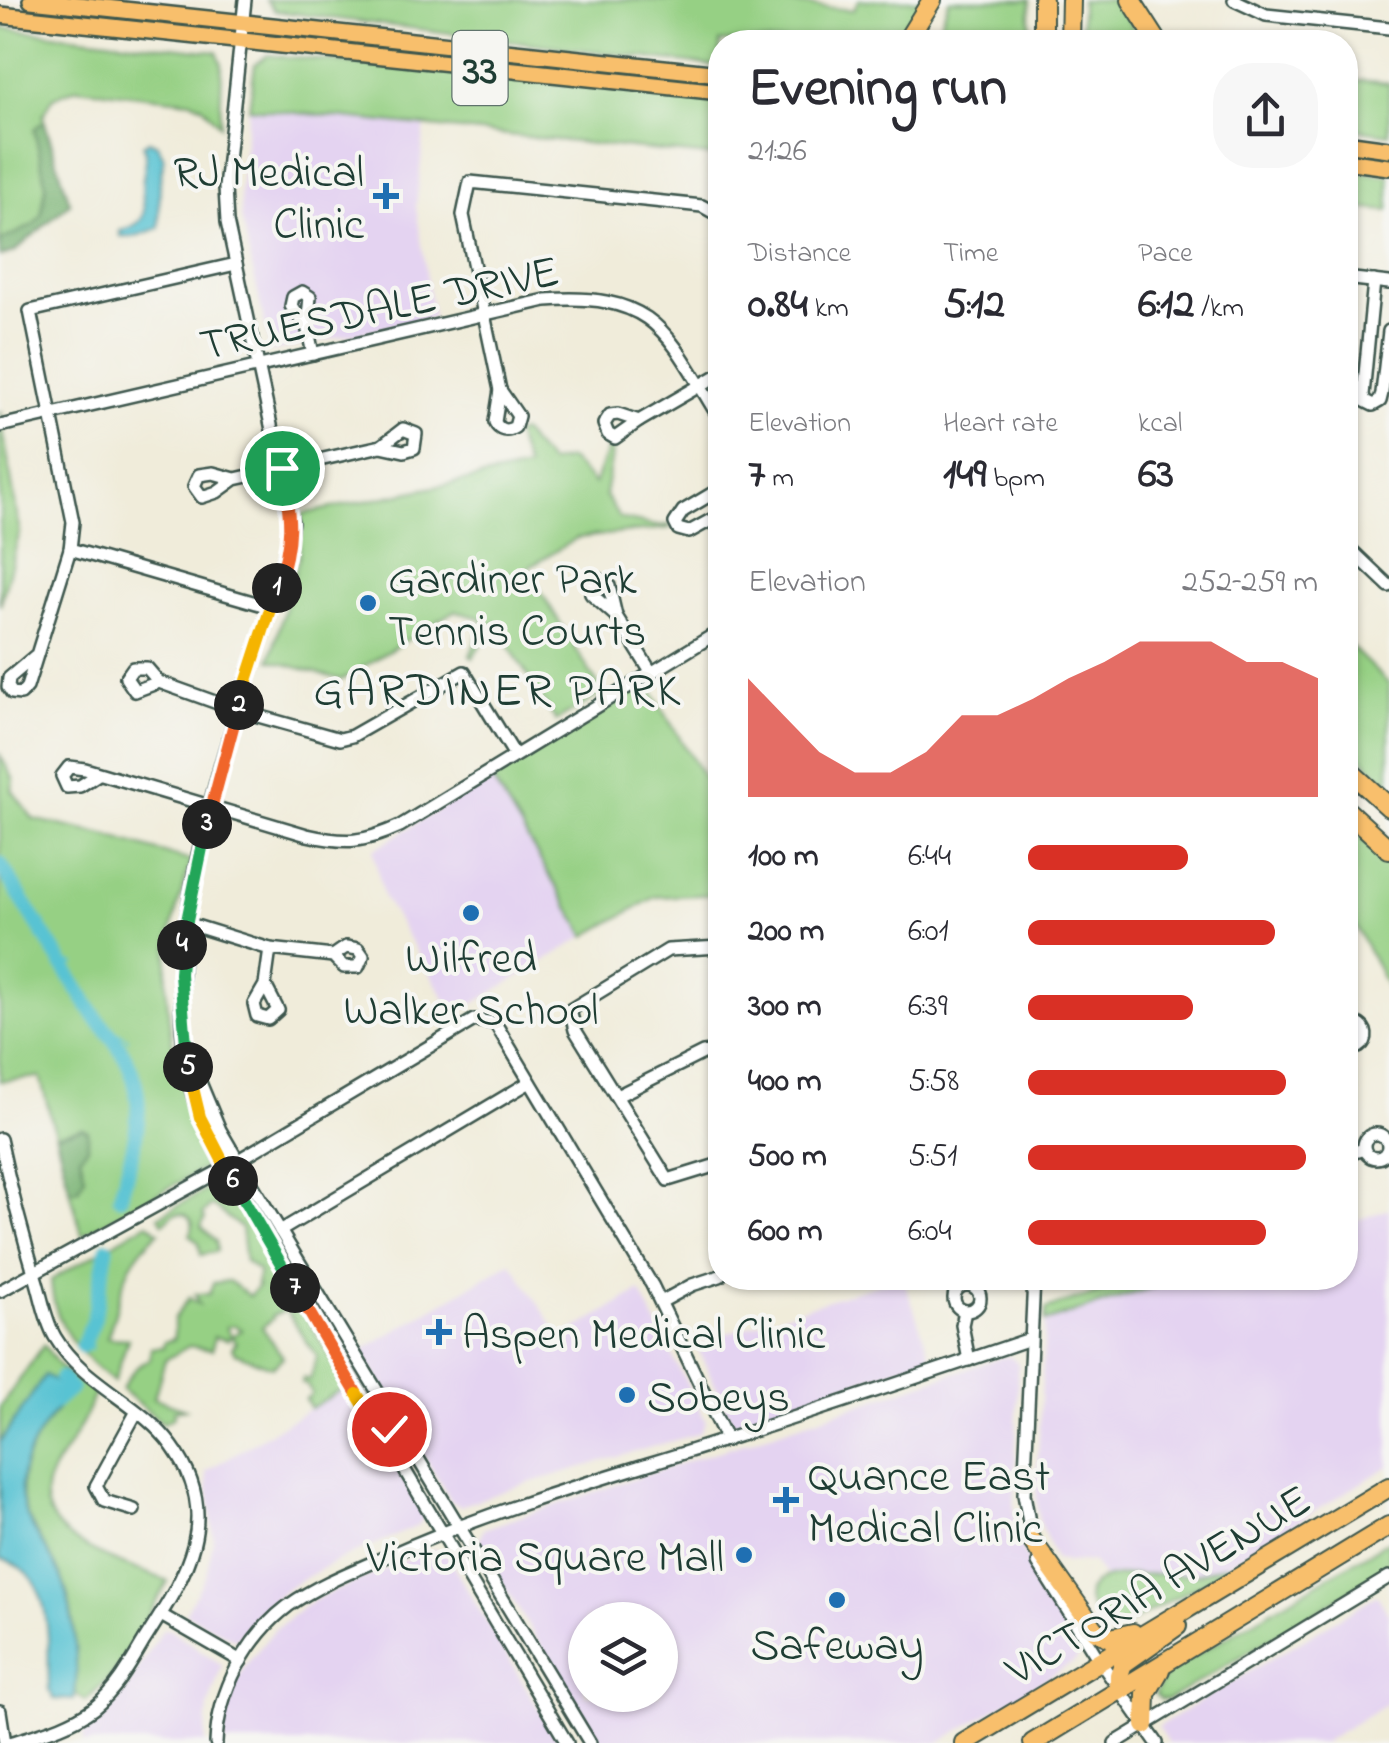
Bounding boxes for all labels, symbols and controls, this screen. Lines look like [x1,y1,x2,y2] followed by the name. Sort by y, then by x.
[452,31,508,105] road number: 33
[748,51,1007,131] text: Evening run
[1213,63,1318,168] button: share
[748,129,807,176] text: 21:26
[173,142,364,260] place label: RJ Medical Clinic
[373,183,399,209] marker: RJ Medical Clinic
[748,234,851,275] text: Distance
[943,234,998,275] text: Time
[1138,234,1193,275] text: Pace
[194,241,566,381] street label: TRUESDALE DRIVE
[748,275,808,336] text: 0.84
[943,275,1005,336] text: 5:12
[1138,275,1194,336] text: 6:12
[808,289,849,330] text: km
[1194,289,1244,330] text: /km
[748,404,851,445] text: Elevation
[943,404,1058,445] text: Heart rate
[1138,404,1183,445] text: kcal
[240,426,325,511] pin
[255,441,310,496] icon: arrive
[748,445,765,506] text: 7
[943,445,986,506] text: 149
[1138,445,1174,506] text: 63
[765,459,794,500] text: m
[986,459,1045,500] text: bpm
[388,549,646,667] place label: Gardiner Park Tennis Courts
[748,560,866,607] text: Elevation
[1182,560,1318,607] text: 252–259 m
[252,563,302,613] pin: 1
[273,567,281,608] text: 1
[357,592,379,614] marker: Gardiner Park Tennis Courts
[313,658,683,728] district label: GARDINER PARK
[214,680,264,730] pin: 2
[232,684,246,725] text: 2
[182,799,232,849] pin: 3
[201,803,213,844] text: 3
[748,834,819,881] text: 100 m
[908,834,951,881] text: 6:44
[460,902,482,924] marker: Wilfred Walker School
[748,909,824,956] text: 200 m
[908,909,949,956] text: 6:01
[157,920,207,970] pin: 4
[176,924,188,965] text: 4
[343,928,599,1046] place label: Wilfred Walker School
[748,984,822,1031] text: 300 m
[908,984,948,1031] text: 6:39
[163,1042,213,1092] pin: 5
[180,1046,196,1087] text: 5
[748,1059,822,1106] text: 400 m
[908,1059,959,1106] text: 5:58
[748,1134,827,1181] text: 500 m
[908,1134,958,1181] text: 5:51
[208,1156,258,1206] pin: 6
[227,1160,239,1201] text: 6
[748,1209,823,1256] text: 600 m
[908,1209,952,1256] text: 6:04
[270,1263,320,1313] pin: 7
[289,1267,301,1308] text: 7
[462,1304,825,1370] place label: Aspen Medical Clinic
[426,1319,452,1345] marker: Aspen Medical Clinic
[647,1367,790,1433] place label: Sobeys
[616,1384,638,1406] marker: Sobeys
[347,1387,432,1472] pin
[362,1402,417,1457] icon: check
[808,1446,1050,1564] place label: Quance East Medical Clinic
[994,1470,1325,1705] street label: VICTORIA AVENUE
[773,1487,799,1513] marker: Quance East Medical Clinic
[366,1527,724,1593] place label: Victoria Square Mall
[733,1544,755,1566] marker: Victoria Square Mall
[826,1589,848,1611] marker: Safeway
[568,1602,678,1712] map controls
[568,1602,678,1712] button: layers
[750,1615,924,1681] place label: Safeway

